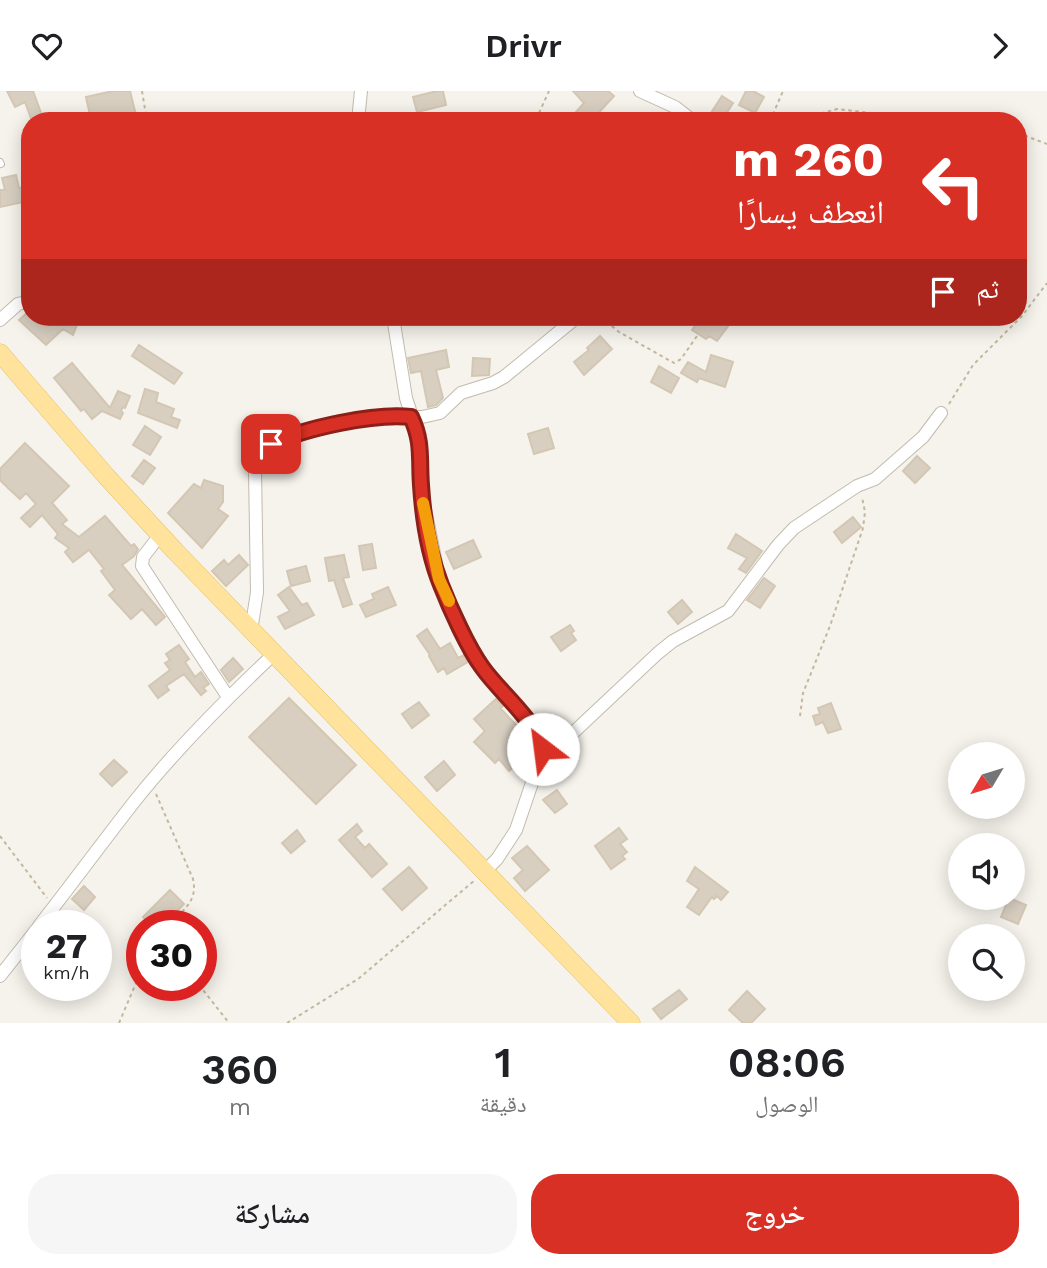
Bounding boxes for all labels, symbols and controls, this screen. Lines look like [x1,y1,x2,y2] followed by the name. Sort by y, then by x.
[28,27,66,65] icon: heart
[485,27,562,65] text: Drivr
[981,27,1019,65] icon: forward
[733,130,884,188] text: 260 m
[908,140,999,231] icon: left
[737,193,884,231] text: انعطف يسارًا
[924,273,962,311] icon: arrive
[976,274,999,304] text: ثم
[241,414,301,474] pin
[252,425,290,463] icon: arrive
[506,712,580,786] position arrow
[948,742,1026,819] north arrow
[948,742,1025,1001] map controls
[948,833,1025,910] button: sound
[126,910,217,1001] speed limit sign: 30
[948,924,1025,1001] button: search
[46,925,87,967] text: 27
[43,962,90,983] text: km/h
[494,1038,512,1087] text: 1
[728,1038,846,1087] text: 08:06
[201,1045,279,1094] text: 360
[480,1091,527,1118] text: دقيقة
[755,1091,819,1118] text: الوصول
[229,1094,251,1121] text: m
[28,1174,517,1254] button: مشاركة
[531,1174,1019,1254] button: خروج

